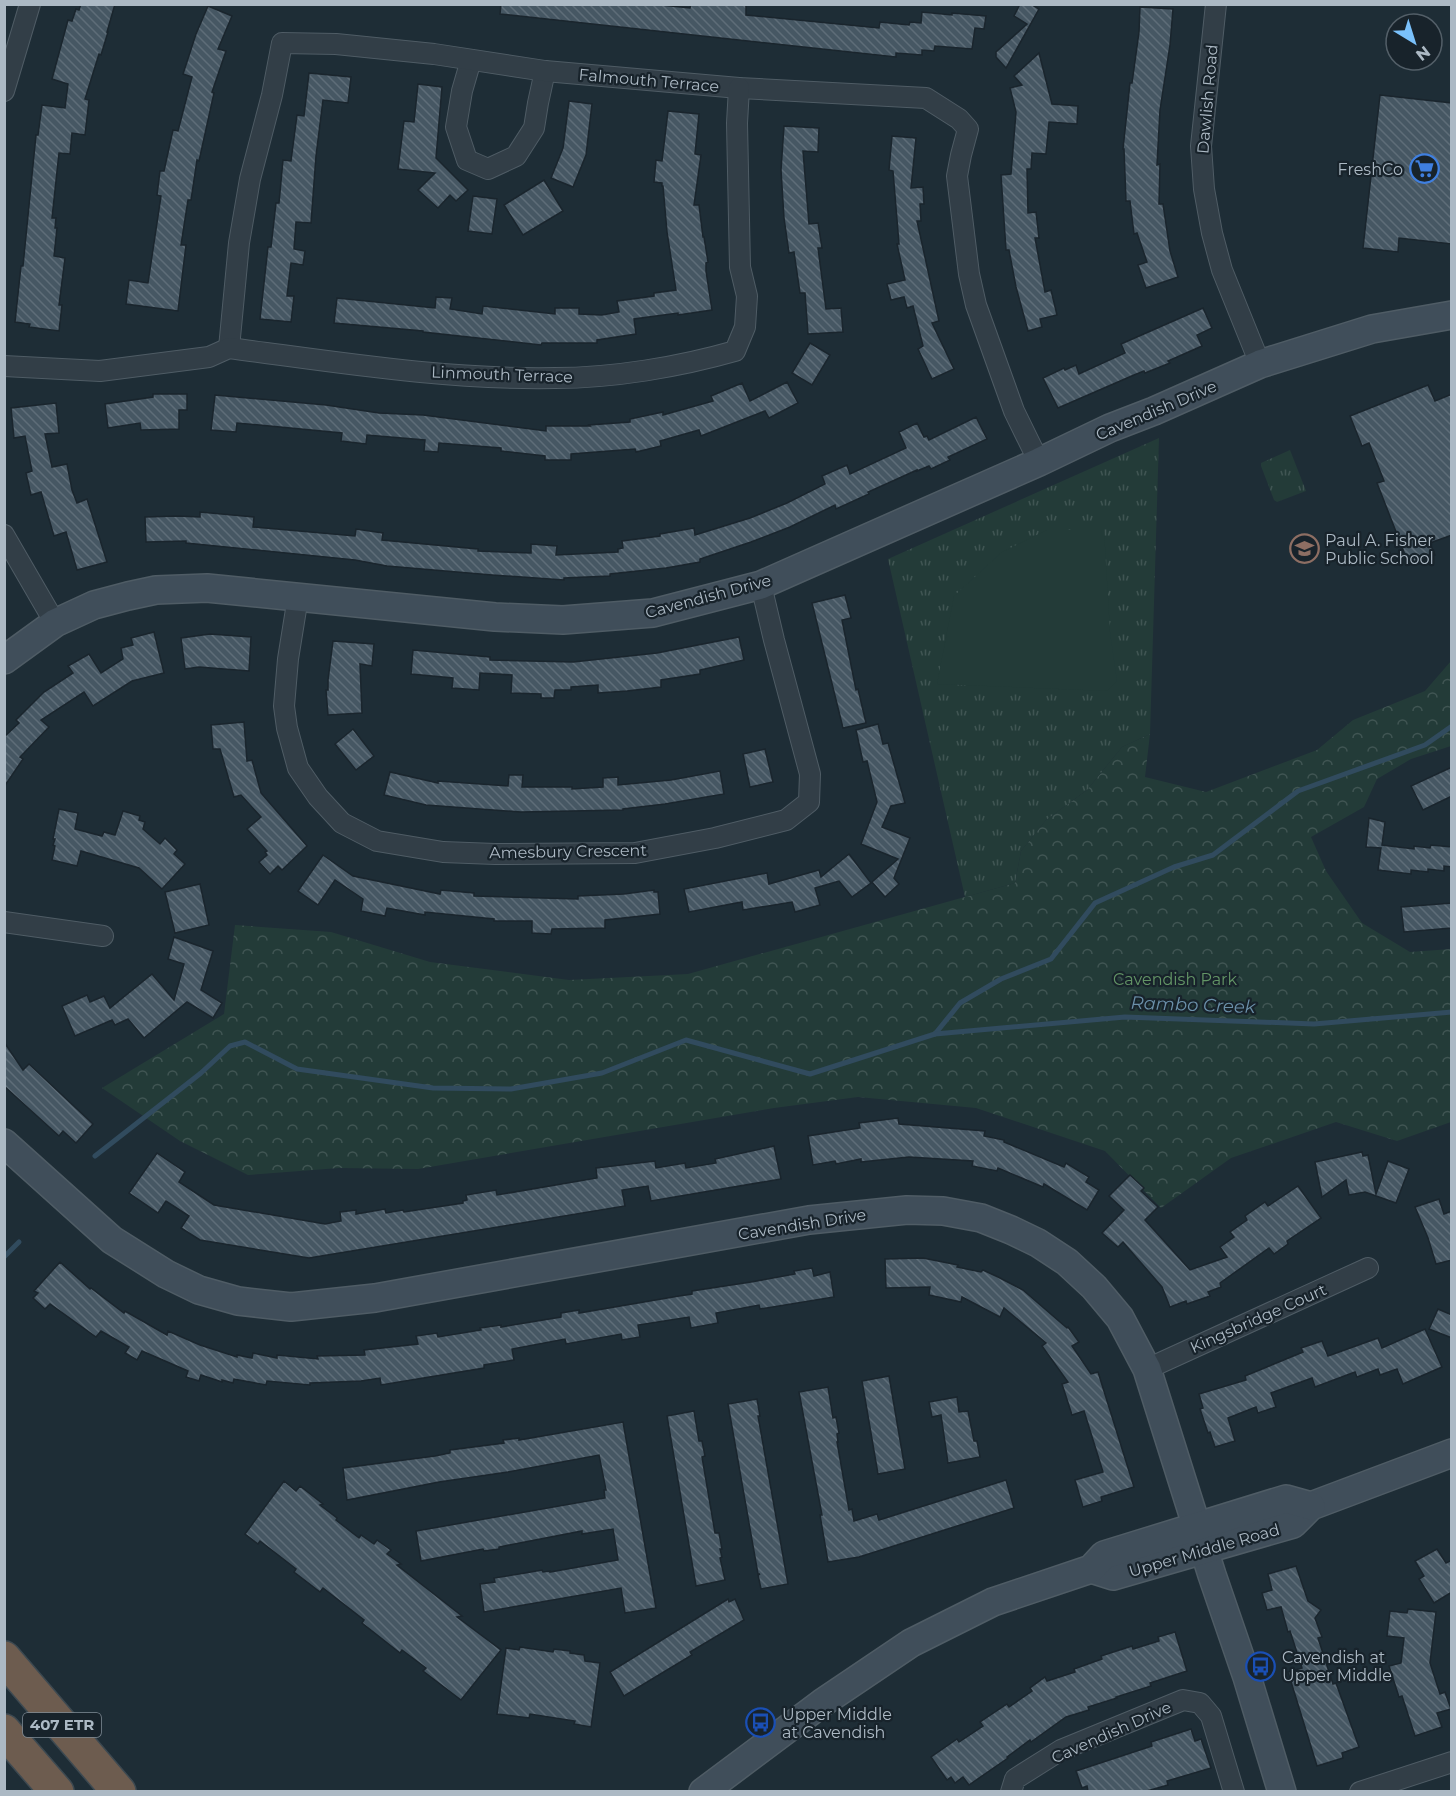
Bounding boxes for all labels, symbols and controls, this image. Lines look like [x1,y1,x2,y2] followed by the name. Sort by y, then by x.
[1384,12,1444,72] north arrow
[1412,42,1434,65] text: N
[1193,44,1222,155] street label: Dawlish Road
[578,65,720,96] street label: Falmouth Terrace
[1408,153,1440,185] supermarket icon: FreshCo
[1338,160,1403,179] place label: FreshCo
[431,363,573,386] street label: Linmouth Terrace
[1093,376,1219,444] street label: Cavendish Drive
[1325,531,1434,568] place label: Paul A. Fisher Public School
[1288,533,1320,565] school or university icon: Paul A. Fisher Public School
[643,571,773,622] street label: Cavendish Drive
[489,841,647,862] street label: Amesbury Crescent
[1113,970,1237,989] park label: Cavendish Park
[1130,992,1257,1018] water label: Rambo Creek
[737,1205,867,1244] street label: Cavendish Drive
[1187,1280,1330,1357] street label: Kingsbridge Court
[1127,1520,1282,1581] street label: Upper Middle Road
[1282,1648,1392,1685] place label: Cavendish at Upper Middle
[1245,1650,1277,1682] bus stop icon: Cavendish at Upper Middle
[1048,1697,1174,1767] street label: Cavendish Drive
[782,1705,892,1742] place label: Upper Middle at Cavendish
[745,1707,777,1739] bus stop icon: Upper Middle at Cavendish
[23,1713,101,1737] road number: 407 ETR

